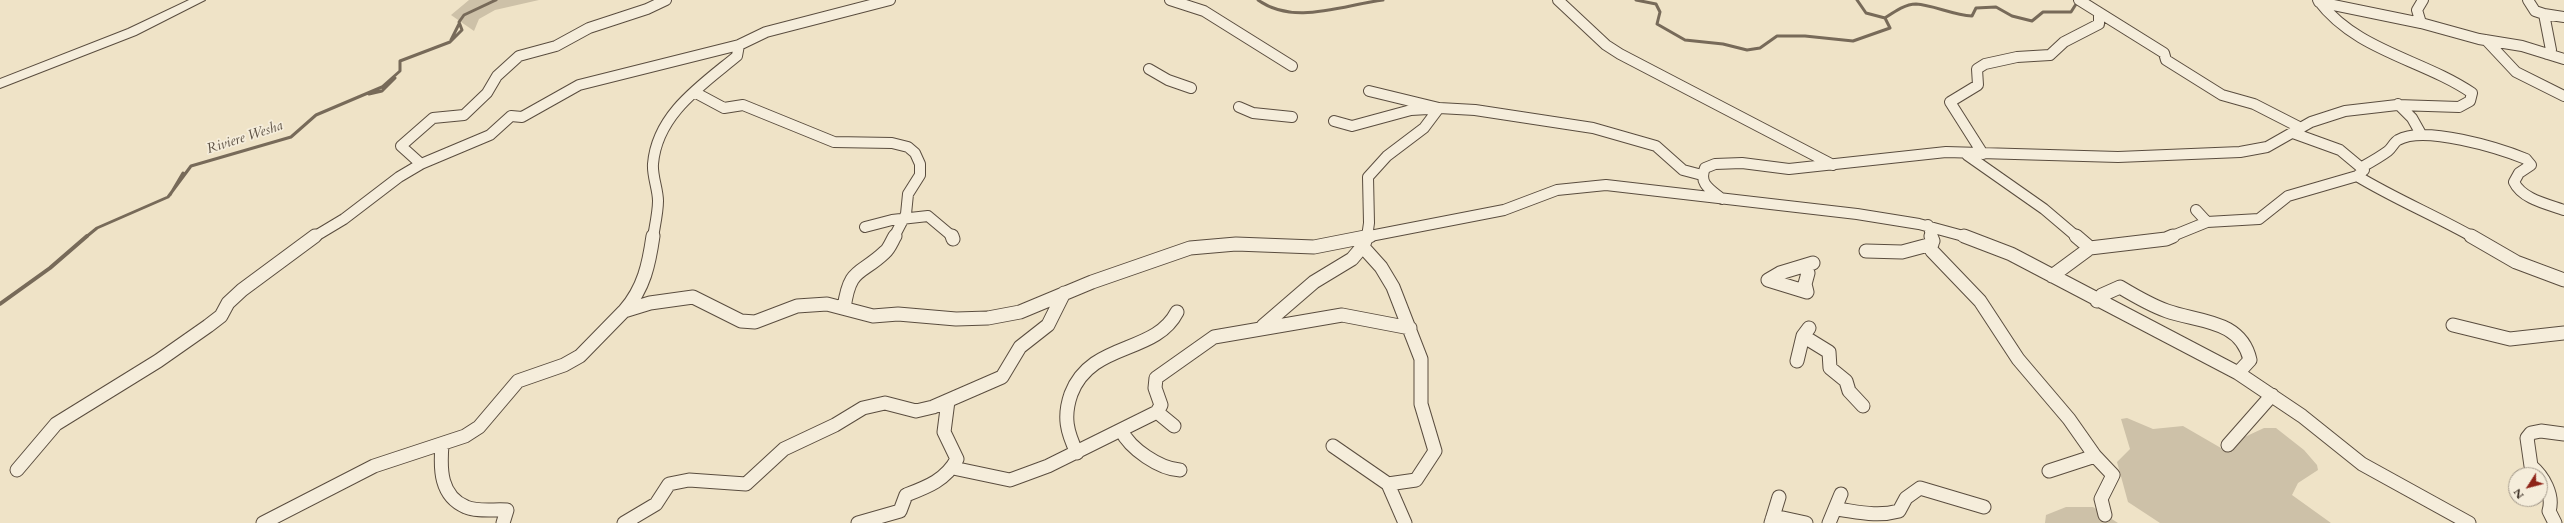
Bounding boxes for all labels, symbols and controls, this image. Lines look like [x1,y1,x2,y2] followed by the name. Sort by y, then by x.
[205,118,285,158] water label: Riviere Wesha
[2508,467,2548,507] north arrow
[2510,485,2528,502] text: N

